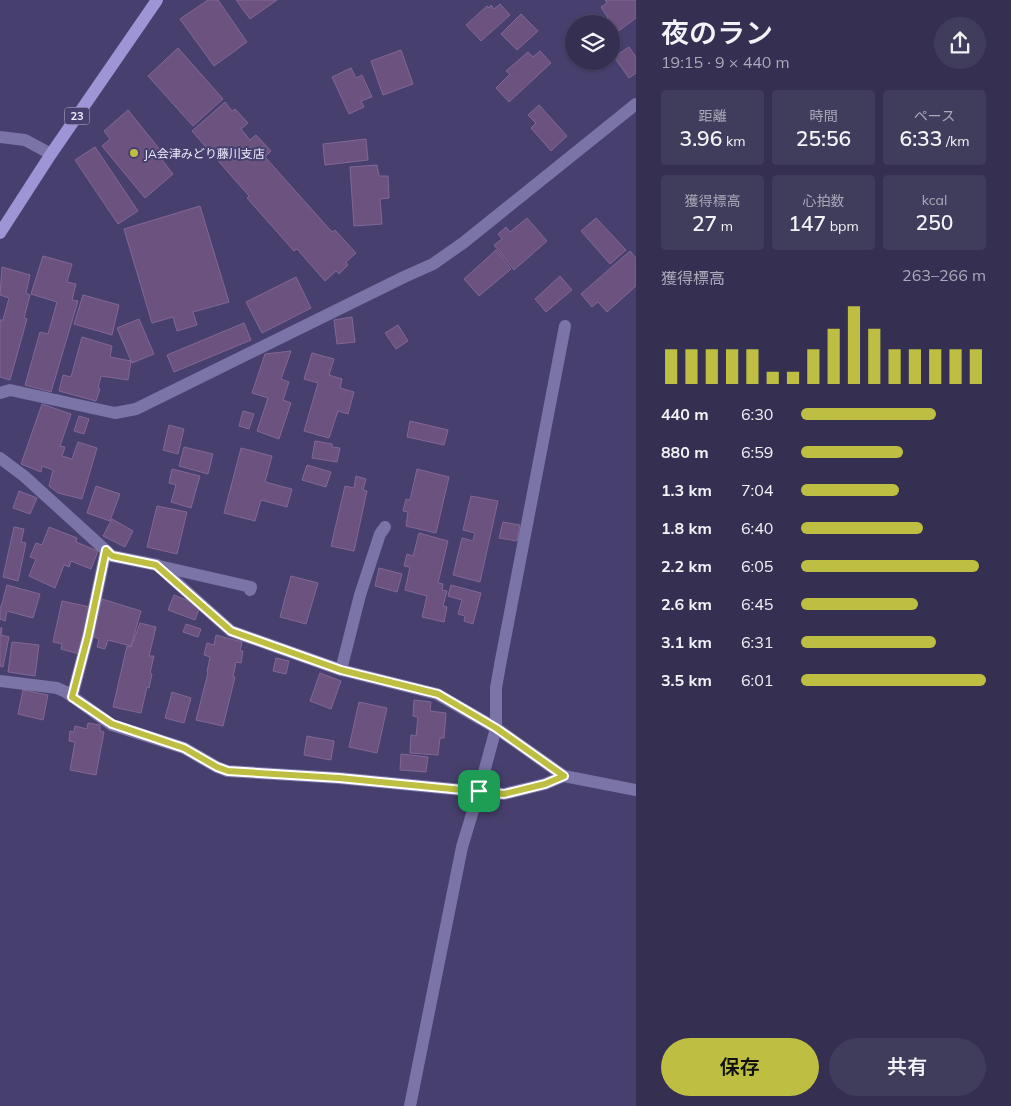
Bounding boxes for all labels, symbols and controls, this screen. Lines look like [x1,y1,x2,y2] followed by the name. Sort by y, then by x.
[565,15,620,70] map controls
[565,15,620,70] button: layers
[661,15,773,50] text: 夜のラン
[934,17,986,69] button: share
[661,52,790,72] text: 19:15 · 9 × 440 m
[699,107,727,125] text: 距離
[810,107,838,125] text: 時間
[914,107,955,125] text: ペース
[64,108,90,124] road number: 23
[680,125,722,151] text: 3.96
[796,125,851,151] text: 25:56
[900,125,942,151] text: 6:33
[722,132,745,150] text: km
[942,132,969,150] text: /km
[144,146,265,161] place label: JA会津みどり藤川支店
[128,147,140,159] marker: JA会津みどり藤川支店
[922,191,947,209] text: kcal
[685,192,741,210] text: 獲得標高
[803,192,845,210] text: 心拍数
[916,209,953,235] text: 250
[692,210,717,236] text: 27
[788,210,826,236] text: 147
[717,217,733,235] text: m
[826,217,859,235] text: bpm
[902,265,986,285] text: 263–266 m
[661,268,725,288] text: 獲得標高
[661,404,709,424] text: 440 m
[741,404,773,424] text: 6:30
[661,442,709,462] text: 880 m
[741,442,773,462] text: 6:59
[661,480,712,500] text: 1.3 km
[741,480,773,500] text: 7:04
[661,518,712,538] text: 1.8 km
[741,518,773,538] text: 6:40
[661,556,712,576] text: 2.2 km
[741,556,773,576] text: 6:05
[661,594,712,614] text: 2.6 km
[741,594,773,614] text: 6:45
[661,632,712,652] text: 3.1 km
[741,632,773,652] text: 6:31
[661,670,712,690] text: 3.5 km
[741,670,773,690] text: 6:01
[458,770,500,812] pin
[465,777,493,805] icon: arrive
[661,1038,819,1096] button: 保存
[829,1038,986,1096] button: 共有

